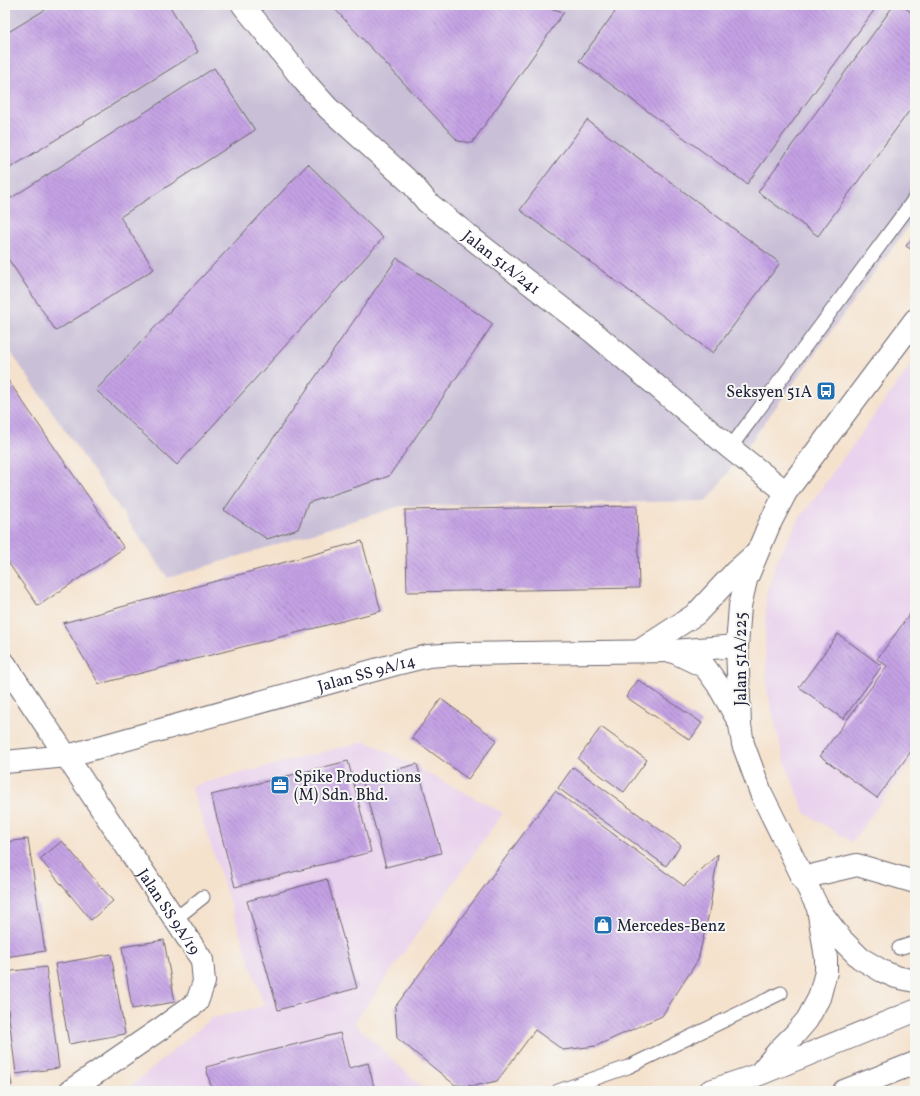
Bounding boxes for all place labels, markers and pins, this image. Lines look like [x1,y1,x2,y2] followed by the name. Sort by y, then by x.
[815,380,837,402] bus stop icon: Seksyen 51A
[726,382,812,404] place label: Seksyen 51A
[294,767,421,807] place label: Spike Productions (M) Sdn. Bhd.
[269,774,291,796] office icon: Spike Productions (M) Sdn. Bhd.
[592,914,614,936] shop icon: Mercedes-Benz
[617,916,725,938] place label: Mercedes-Benz

